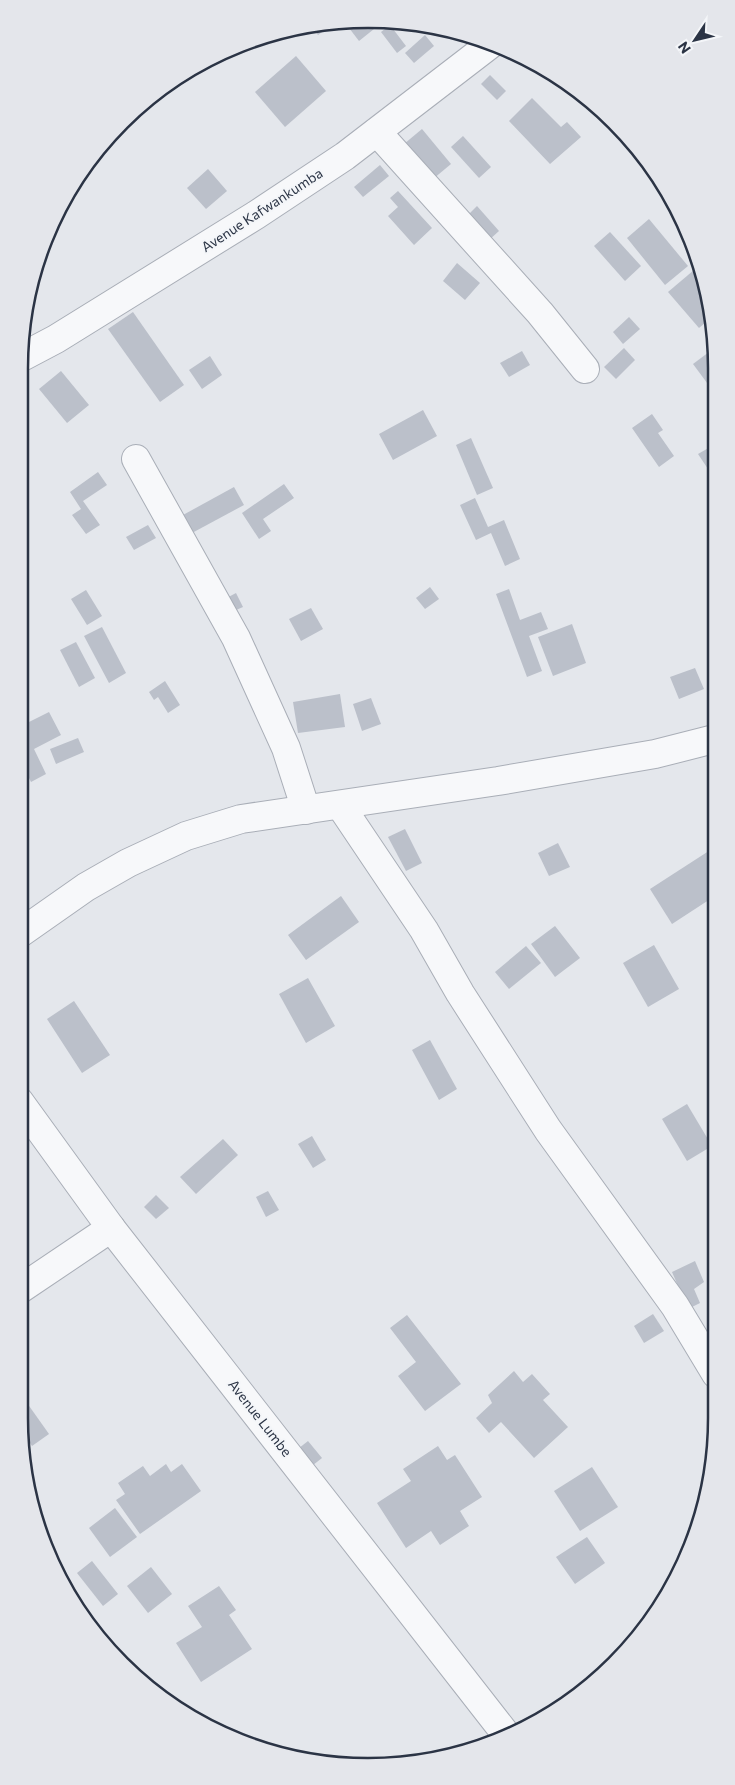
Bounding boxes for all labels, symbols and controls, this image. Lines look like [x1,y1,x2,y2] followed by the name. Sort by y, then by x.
[670,15,720,65] north arrow
[674,39,694,57] text: N
[198,164,326,255] street label: Avenue Kafwankumba
[225,1376,296,1460] street label: Avenue Lumbe

